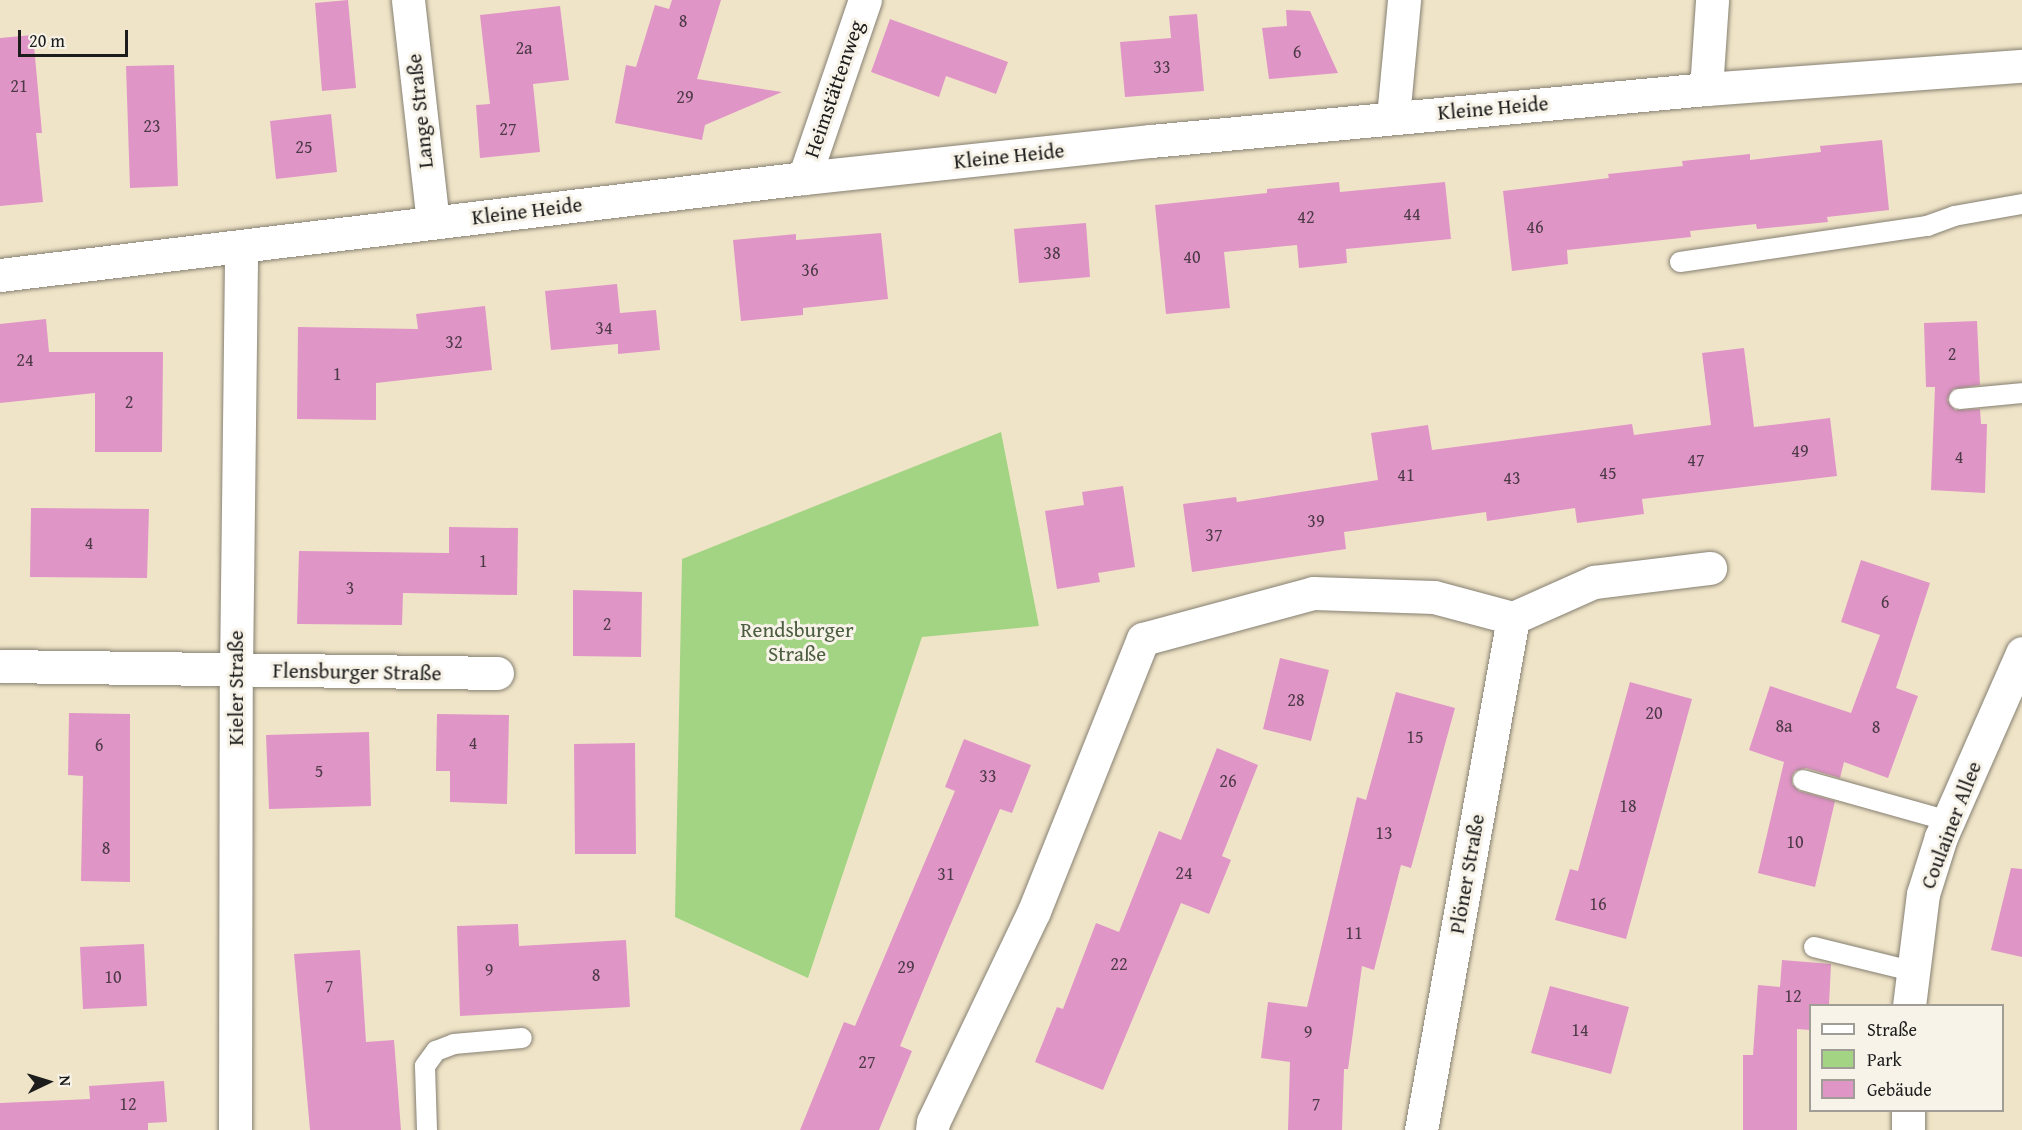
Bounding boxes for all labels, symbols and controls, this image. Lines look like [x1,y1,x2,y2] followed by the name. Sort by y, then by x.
[679,10,687,32] house number: 8
[799,17,869,161] street label: Heimstättenweg
[21,18,130,56] scale bar
[29,27,65,54] text: 20 m
[515,37,533,59] house number: 2a
[1293,41,1301,63] house number: 6
[401,52,439,170] street label: Lange Straße
[1153,56,1171,78] house number: 33
[10,75,28,97] house number: 21
[676,86,694,108] house number: 29
[1437,91,1549,125] street label: Kleine Heide
[143,115,161,137] house number: 23
[499,118,517,140] house number: 27
[295,136,313,158] house number: 25
[952,138,1066,174] street label: Kleine Heide
[470,192,584,230] street label: Kleine Heide
[1403,203,1421,225] house number: 44
[1297,206,1315,228] house number: 42
[1526,216,1544,238] house number: 46
[1043,242,1061,264] house number: 38
[1183,246,1201,268] house number: 40
[801,259,819,281] house number: 36
[595,317,613,339] house number: 34
[445,331,463,353] house number: 32
[1948,343,1956,365] house number: 2
[16,349,34,371] house number: 24
[333,363,341,385] house number: 1
[125,391,133,413] house number: 2
[1791,440,1809,462] house number: 49
[1955,446,1963,468] house number: 4
[1687,449,1705,471] house number: 47
[1599,462,1617,484] house number: 45
[1397,464,1415,486] house number: 41
[1503,467,1521,489] house number: 43
[1307,510,1325,532] house number: 39
[1205,524,1223,546] house number: 37
[85,532,93,554] house number: 4
[479,550,487,572] house number: 1
[346,577,354,599] house number: 3
[1881,591,1889,613] house number: 6
[603,613,611,635] house number: 2
[740,617,854,667] park label: Rendsburger Straße
[223,630,249,746] street label: Kieler Straße
[272,658,442,686] street label: Flensburger Straße
[1287,689,1305,711] house number: 28
[1645,702,1663,724] house number: 20
[1775,715,1793,737] house number: 8a
[1872,716,1880,738] house number: 8
[1406,726,1424,748] house number: 15
[469,732,477,754] house number: 4
[95,734,103,756] house number: 6
[1915,758,1987,892] street label: Coulainer Allee
[315,760,323,782] house number: 5
[979,765,997,787] house number: 33
[1219,770,1237,792] house number: 26
[1619,795,1637,817] house number: 18
[1444,812,1490,936] street label: Plöner Straße
[1375,822,1393,844] house number: 13
[1786,831,1804,853] house number: 10
[102,837,110,859] house number: 8
[1175,862,1193,884] house number: 24
[937,863,955,885] house number: 31
[1589,893,1607,915] house number: 16
[1345,922,1363,944] house number: 11
[1110,953,1128,975] house number: 22
[897,956,915,978] house number: 29
[485,959,493,981] house number: 9
[592,964,600,986] house number: 8
[104,966,122,988] house number: 10
[325,975,333,997] house number: 7
[1784,985,1802,1007] house number: 12
[1809,1004,2004,1112] legend
[1867,1016,1917,1043] text: Straße
[1571,1019,1589,1041] house number: 14
[1304,1021,1312,1043] house number: 9
[1867,1046,1902,1073] text: Park
[858,1051,876,1073] house number: 27
[18,1052,78,1112] north arrow
[54,1075,78,1087] text: N
[1867,1076,1932,1103] text: Gebäude
[119,1093,137,1115] house number: 12
[1312,1093,1320,1115] house number: 7

